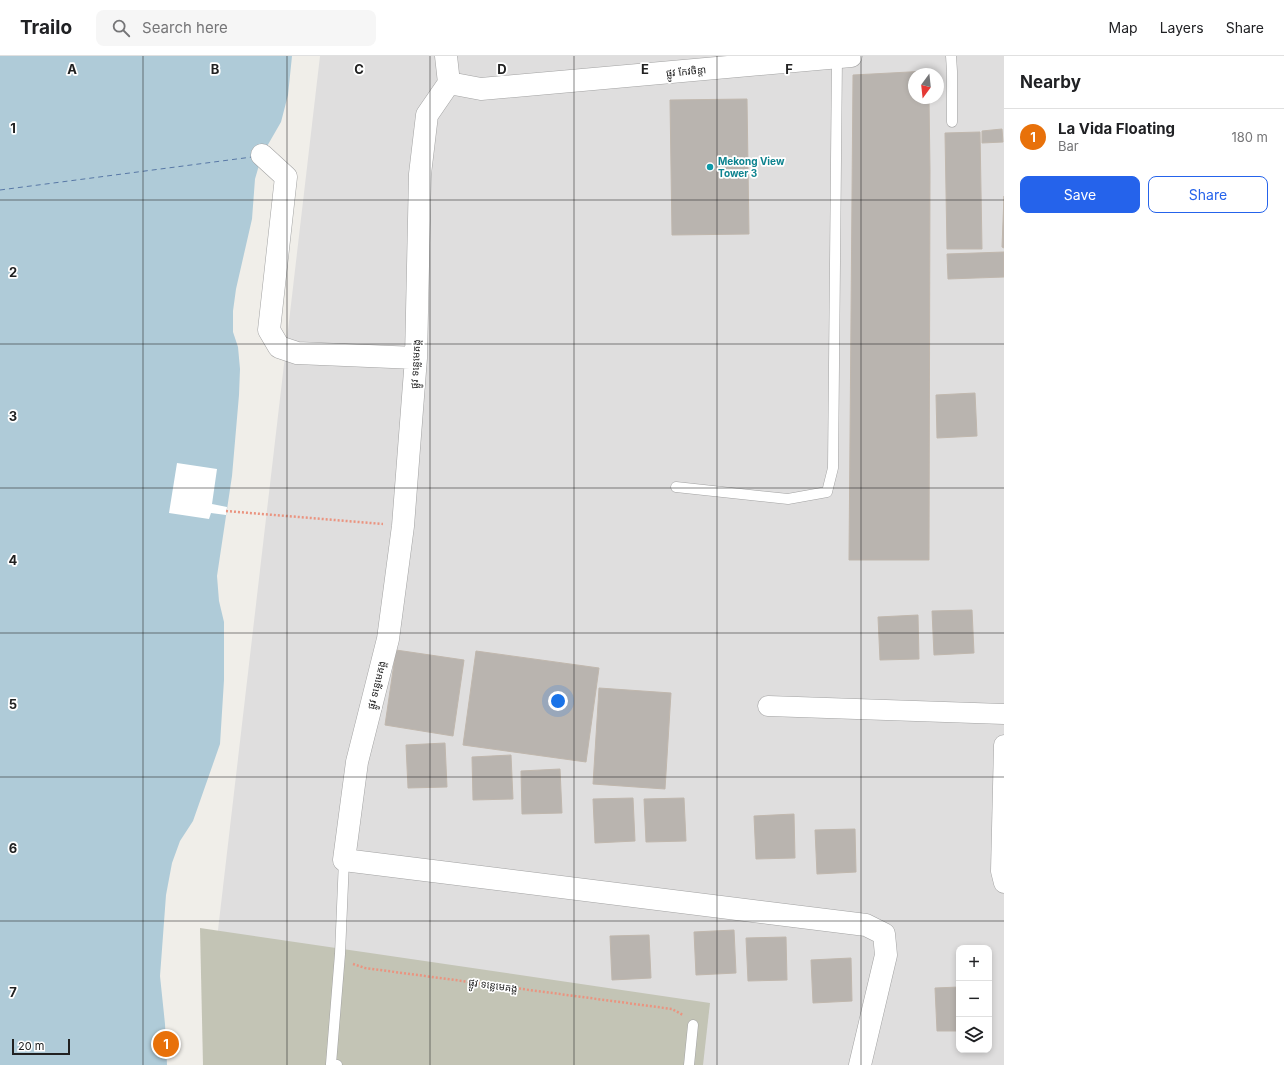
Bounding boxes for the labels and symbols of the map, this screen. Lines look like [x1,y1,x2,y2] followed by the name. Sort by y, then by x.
[67,61,77,77] text: A
[211,61,220,77] text: B
[354,61,364,77] text: C
[497,61,507,77] text: D
[641,61,649,77] text: E
[785,61,793,77] text: F
[665,63,707,83] street label: ផ្លូវ កែវចិន្តា
[908,68,944,104] north arrow
[10,120,16,136] text: 1
[718,155,785,179] place label: Mekong View Tower 3
[705,162,715,172] marker: Mekong View Tower 3
[9,264,17,280] text: 2
[408,339,426,389] street label: ផ្លូវ ទន្លេមេគង្គ
[9,408,17,424] text: 3
[9,552,18,568] text: 4
[364,659,392,711] street label: ផ្លូវ ទន្លេមេគង្គ
[548,691,568,711] your location
[9,696,17,712] text: 5
[9,840,17,856] text: 6
[467,976,518,998] street label: ផ្លូវ ទន្លេមេគង្គ
[9,984,17,1000] text: 7
[153,1029,179,1059] pin: 1
[12,1037,70,1056] scale bar

